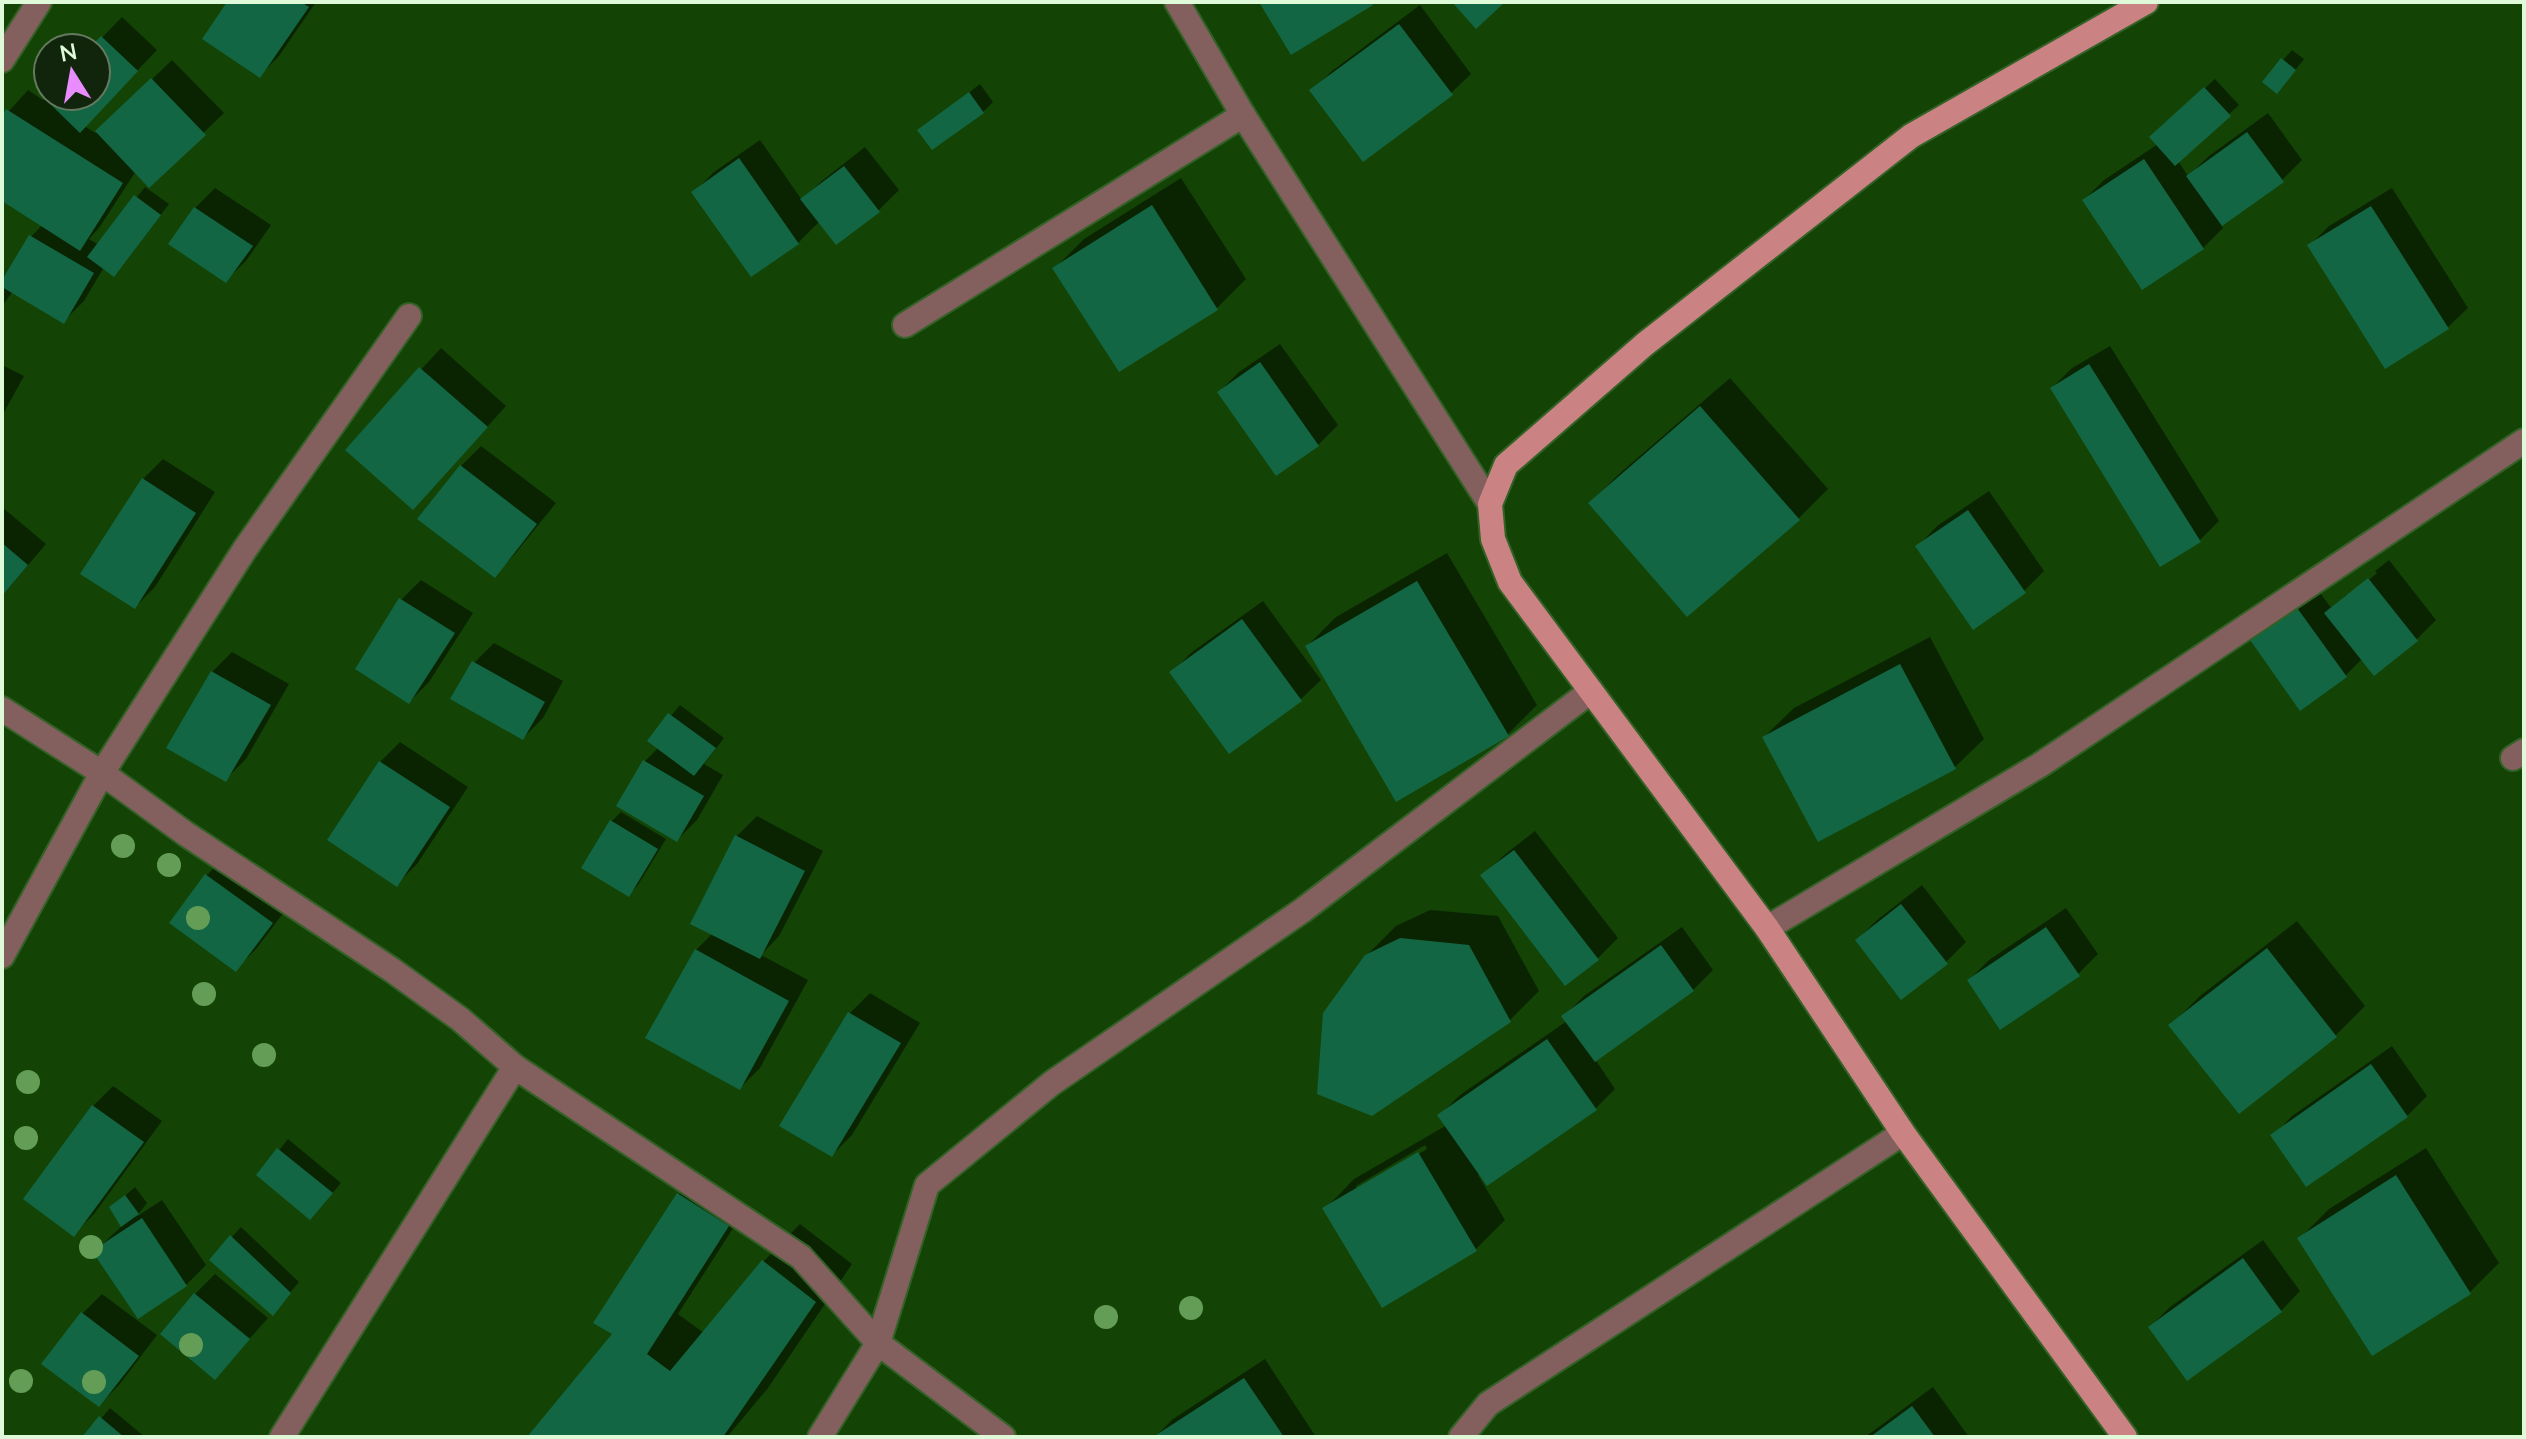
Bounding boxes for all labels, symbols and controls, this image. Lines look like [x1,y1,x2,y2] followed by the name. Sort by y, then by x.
[32,32,112,112] north arrow
[57,37,79,67] text: N

